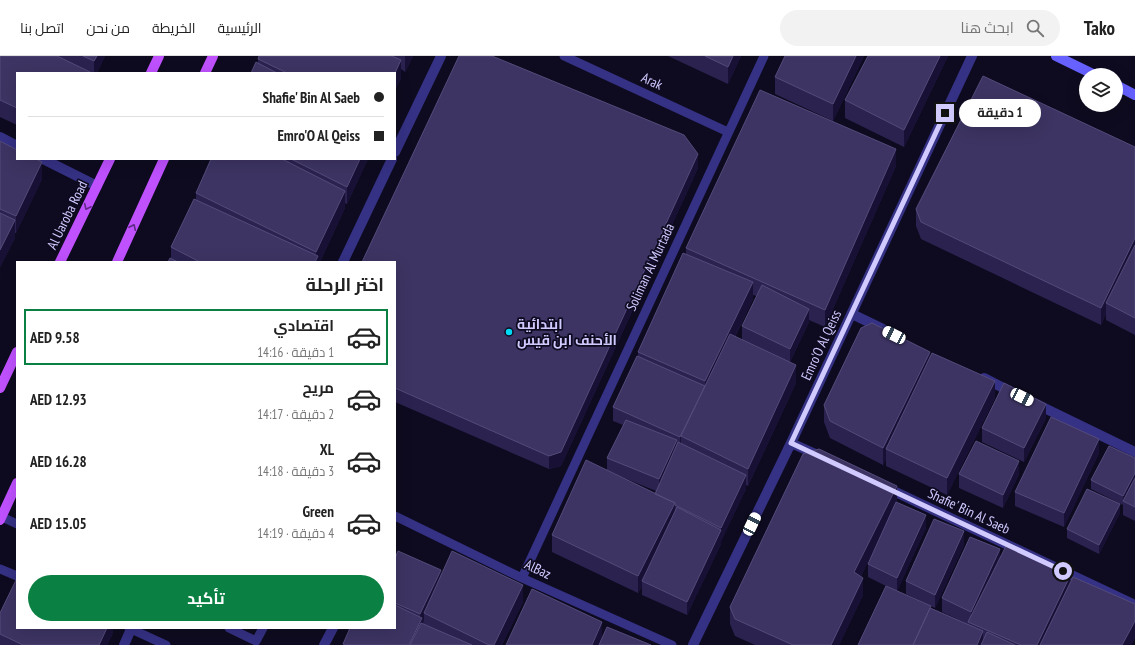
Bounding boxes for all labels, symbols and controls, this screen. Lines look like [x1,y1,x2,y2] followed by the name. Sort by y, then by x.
[780,10,1060,46] search box
[1084,16,1115,40] text: Tako
[1024,17,1046,39] icon: search
[960,18,1014,37] text: ابحث هنا
[20,19,64,37] text: اتصل بنا
[86,19,130,37] text: من نحن
[152,19,196,37] text: الخريطة
[218,19,262,37] text: الرئيسية
[638,68,666,94] street label: Arak
[1079,68,1123,112] map controls
[1079,68,1123,112] button: layers
[263,88,360,107] text: Shafie' Bin Al Saeb
[959,99,1041,127] callout: 1 دقيقة
[936,104,954,122] route end
[977,104,1023,121] text: 1 دقيقة
[277,126,360,145] text: Emro'O Al Qeiss
[43,178,91,252] street label: Al Uaroba Road
[84,202,92,210] one-way arrow
[622,220,678,314] street label: Soliman Al Murtada
[128,223,136,231] one-way arrow
[306,273,384,296] text: اختر الرحلة
[797,307,845,383] street label: Emro'O Al Qeiss
[517,315,617,349] place label: ابتدائية الأحنف ابن قيس
[274,316,334,335] text: اقتصادي
[346,319,382,355] icon: car
[881,324,907,346] car
[504,327,514,337] marker: ابتدائية الأحنف ابن قيس
[30,328,80,347] text: AED 9.58
[257,344,334,361] text: 1 دقيقة · 14:16
[302,378,334,397] text: مريح
[346,381,382,417] icon: car
[1009,386,1035,408] car
[30,390,87,409] text: AED 12.93
[257,406,334,423] text: 2 دقيقة · 14:17
[320,440,334,459] text: XL
[346,443,382,479] icon: car
[30,452,87,471] text: AED 16.28
[257,463,334,480] text: 3 دقيقة · 14:18
[925,484,1013,538] street label: Shafie' Bin Al Saeb
[302,502,334,521] text: Green
[346,505,382,541] icon: car
[741,511,763,537] car
[30,514,87,533] text: AED 15.05
[257,525,334,542] text: 4 دقيقة · 14:19
[522,555,554,583] street label: AlBaz
[1054,562,1072,580] route start
[28,575,384,621] button: تأكيد

